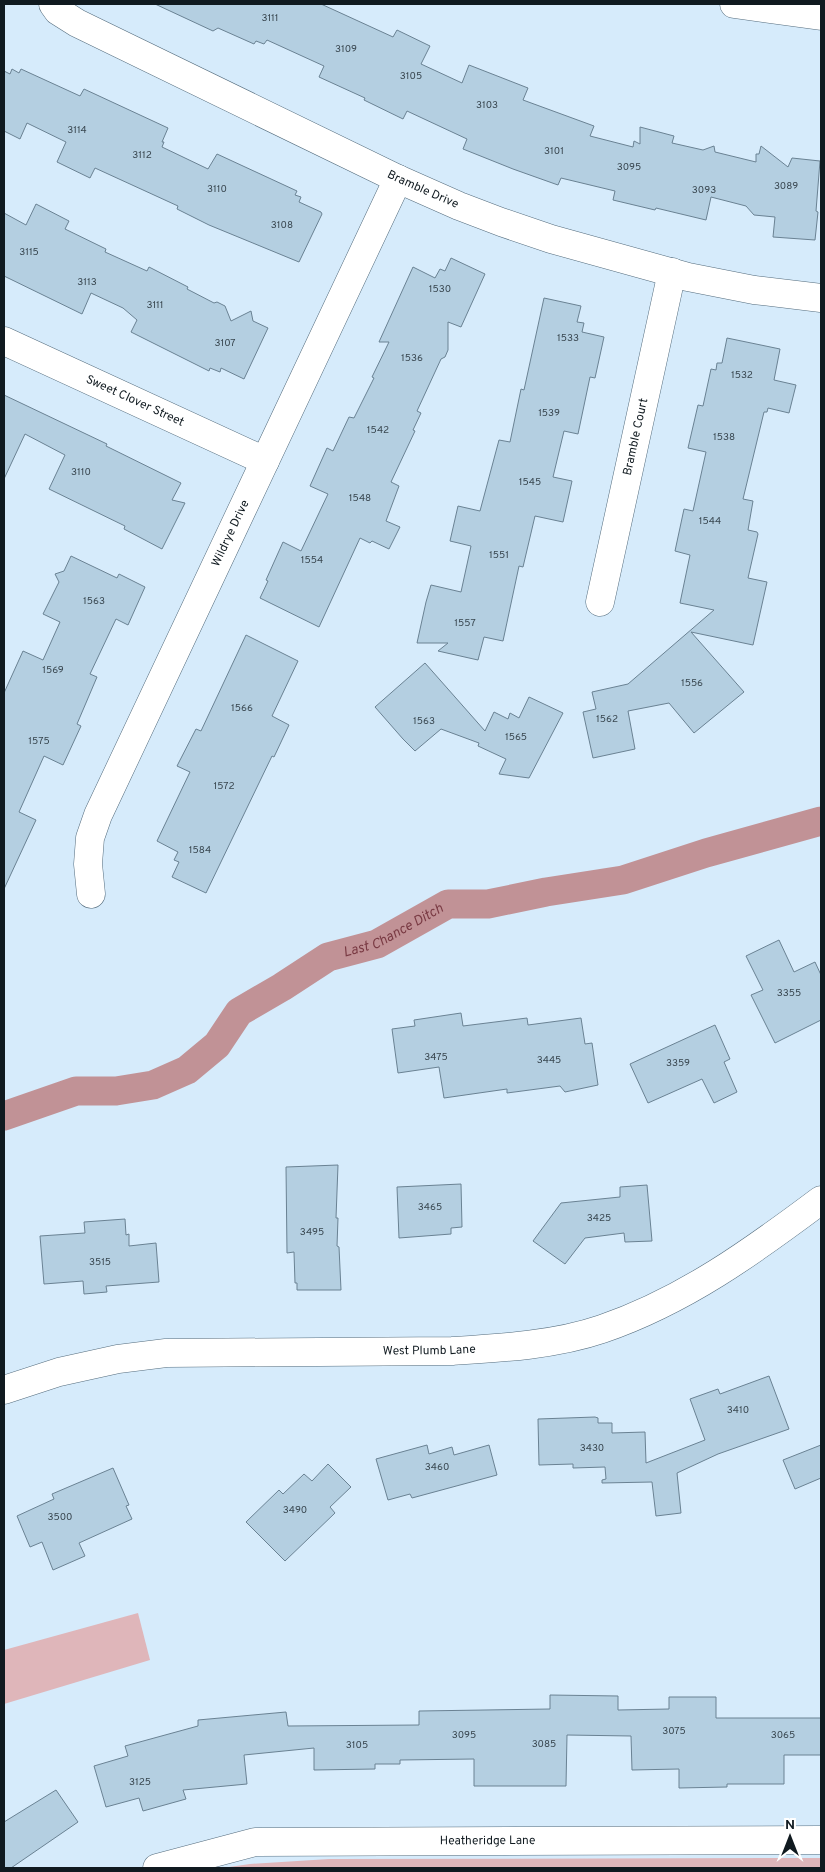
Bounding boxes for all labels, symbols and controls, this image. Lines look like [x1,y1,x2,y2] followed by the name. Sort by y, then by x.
[261,12,279,25] house number: 3111
[335,43,357,56] house number: 3109
[400,70,422,83] house number: 3105
[476,99,498,112] house number: 3103
[67,124,87,137] house number: 3114
[544,145,564,158] house number: 3101
[132,149,152,162] house number: 3112
[617,161,641,174] house number: 3095
[384,167,461,213] street label: Bramble Drive
[774,180,798,193] house number: 3089
[207,183,227,196] house number: 3110
[692,184,716,197] house number: 3093
[271,219,293,232] house number: 3108
[19,246,39,259] house number: 3115
[77,276,97,289] house number: 3113
[429,283,451,296] house number: 1530
[146,299,164,312] house number: 3111
[557,332,579,345] house number: 1533
[214,337,236,350] house number: 3107
[401,352,423,365] house number: 1536
[731,369,753,382] house number: 1532
[83,372,187,431] street label: Sweet Clover Street
[620,397,652,477] street label: Bramble Court
[538,407,560,420] house number: 1539
[367,424,389,437] house number: 1542
[713,431,735,444] house number: 1538
[71,466,91,479] house number: 3110
[519,476,541,489] house number: 1545
[349,492,371,505] house number: 1548
[208,497,253,569] street label: Wildrye Drive
[699,515,721,528] house number: 1544
[489,549,509,562] house number: 1551
[301,554,323,567] house number: 1554
[83,595,105,608] house number: 1563
[454,617,476,630] house number: 1557
[42,664,64,677] house number: 1569
[681,677,703,690] house number: 1556
[231,702,253,715] house number: 1566
[596,713,618,726] house number: 1562
[413,715,435,728] house number: 1563
[505,731,527,744] house number: 1565
[28,735,50,748] house number: 1575
[213,780,235,793] house number: 1572
[189,844,211,857] house number: 1584
[341,900,447,961] water label: Last Chance Ditch
[777,987,801,1000] house number: 3355
[424,1051,448,1064] house number: 3475
[537,1054,561,1067] house number: 3445
[666,1057,690,1070] house number: 3359
[418,1201,442,1214] house number: 3465
[587,1212,611,1225] house number: 3425
[300,1226,324,1239] house number: 3495
[89,1256,111,1269] house number: 3515
[383,1342,476,1359] street label: West Plumb Lane
[727,1404,749,1417] house number: 3410
[580,1442,604,1455] house number: 3430
[425,1461,449,1474] house number: 3460
[283,1504,307,1517] house number: 3490
[48,1511,72,1524] house number: 3500
[662,1725,686,1738] house number: 3075
[452,1729,476,1742] house number: 3095
[771,1729,795,1742] house number: 3065
[532,1738,556,1751] house number: 3085
[346,1739,368,1752] house number: 3105
[129,1776,151,1789] house number: 3125
[765,1812,815,1862] north arrow
[785,1817,795,1834] text: N
[440,1833,536,1849] street label: Heatheridge Lane

